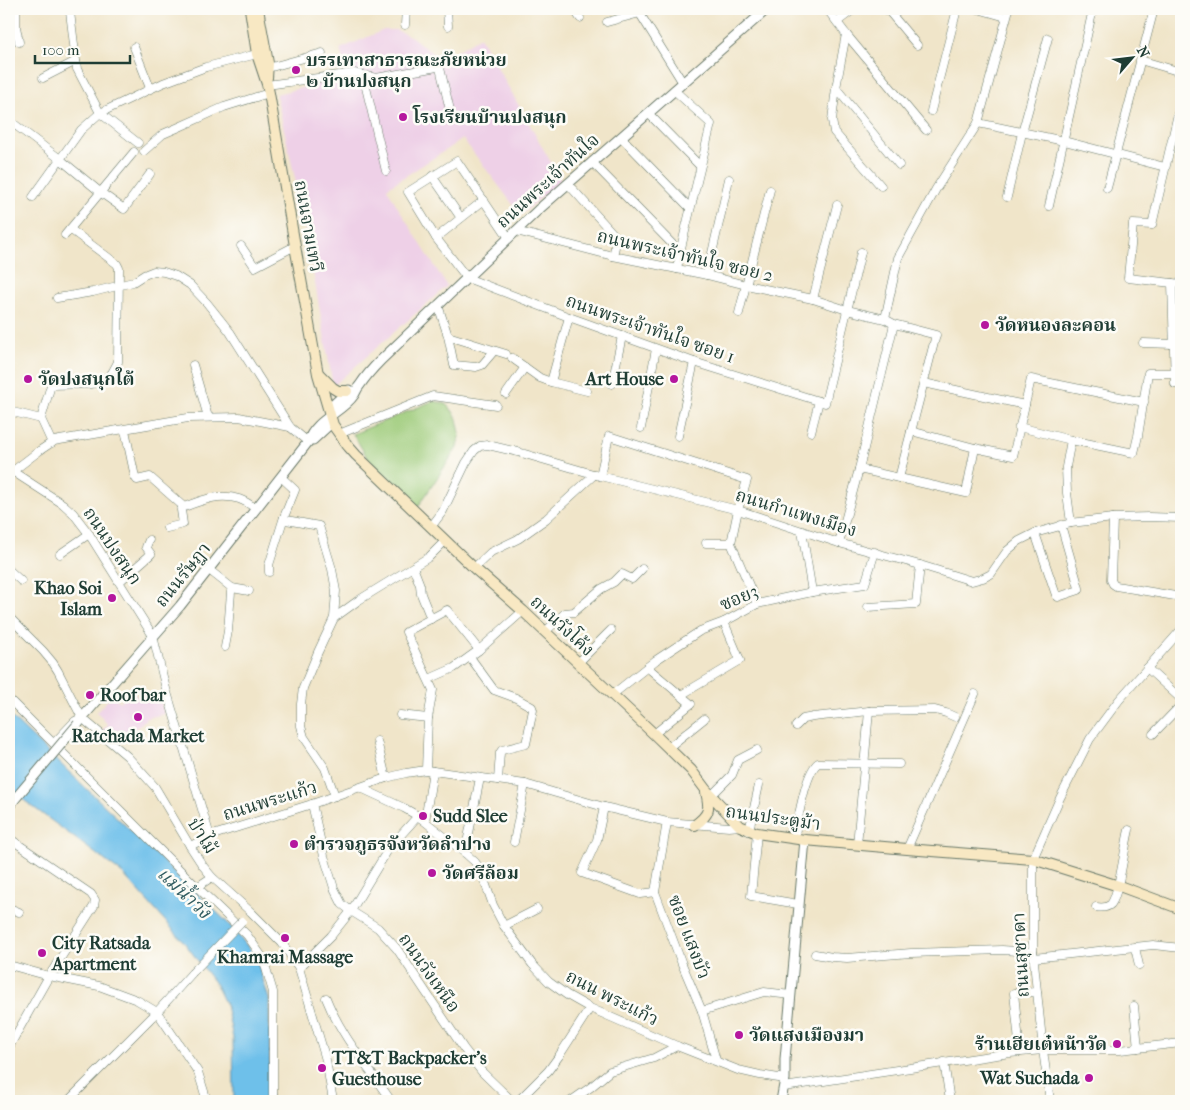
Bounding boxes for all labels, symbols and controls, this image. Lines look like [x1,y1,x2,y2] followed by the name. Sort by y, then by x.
[35,32,130,64] scale bar
[1108,32,1158,82] north arrow
[42,41,80,59] text: 100 m
[1133,43,1153,61] text: N
[306,50,507,93] place label: บรรเทาสาธารณะภัยหน่วย ๒ บ้านปงสนุก
[290,64,302,76] marker: บรรเทาสาธารณะภัยหน่วย ๒ บ้านปงสนุก
[412,105,567,129] place label: โรงเรียนบ้านปงสนุก
[397,111,409,123] marker: โรงเรียนบ้านปงสนุก
[491,128,604,233] street label: ถนนพระเจ้าทันใจ
[290,178,326,274] street label: ถนนจามเทวี
[595,224,776,286] street label: ถนนพระเจ้าทันใจ ซอย 2
[563,288,738,368] street label: ถนนพระเจ้าทันใจ ซอย 1
[995,315,1116,336] place label: วัดหนองละคอน
[979,319,991,331] marker: วัดหนองละคอน
[38,367,135,391] place label: วัดปงสนุกใต้
[585,369,664,390] place label: Art House
[22,373,34,385] marker: วัดปงสนุกใต้
[668,373,680,385] marker: Art House
[733,485,859,541] street label: ถนนกำแพงเมือง
[78,503,146,589] street label: ถนนปงสนุก
[151,539,215,611] street label: ถนนรัษฎา
[34,578,103,620] place label: Khao Soi Islam
[717,581,761,615] street label: ซอย3
[526,589,600,661] street label: ถนนวังโค้ง
[106,592,118,604] marker: Khao Soi Islam
[100,685,166,706] place label: Roof bar
[84,689,96,701] marker: Roof bar
[132,711,144,723] marker: Ratchada Market
[72,726,205,747] place label: Ratchada Market
[220,777,320,825] street label: ถนนพระแก้ว
[724,801,822,835] street label: ถนนประตูม้า
[433,806,508,827] place label: Sudd Slee
[417,810,429,822] marker: Sudd Slee
[183,813,223,858] street label: ป่าไม้
[304,834,491,855] place label: ตำรวจภูธรจังหวัดลำปาง
[288,838,300,850] marker: ตำรวจภูธรจังหวัดลำปาง
[153,860,219,924] water label: แม่น้ำวัง
[442,863,519,884] place label: วัดศรีล้อม
[426,867,438,879] marker: วัดศรีล้อม
[663,892,715,982] street label: ซอย แสงบัว
[1008,912,1035,998] street label: ถนนสุชาดา
[394,929,464,1017] street label: ถนนวังเหนือ
[279,932,291,944] marker: Khamrai Massage
[51,933,151,975] place label: City Ratsada Apartment
[36,947,48,959] marker: City Ratsada Apartment
[217,947,353,968] place label: Khamrai Massage
[562,966,662,1030] street label: ถนน พระแก้ว
[749,1025,864,1046] place label: วัดแสงเมืองมา
[733,1029,745,1041] marker: วัดแสงเมืองมา
[975,1034,1107,1055] place label: ร้านเฮียเต๋หน้าวัด
[1111,1038,1123,1050] marker: ร้านเฮียเต๋หน้าวัด
[331,1048,487,1090] place label: TT&T Backpacker's Guesthouse
[316,1062,328,1074] marker: TT&T Backpacker's Guesthouse
[979,1068,1080,1089] place label: Wat Suchada
[1083,1072,1095,1084] marker: Wat Suchada

